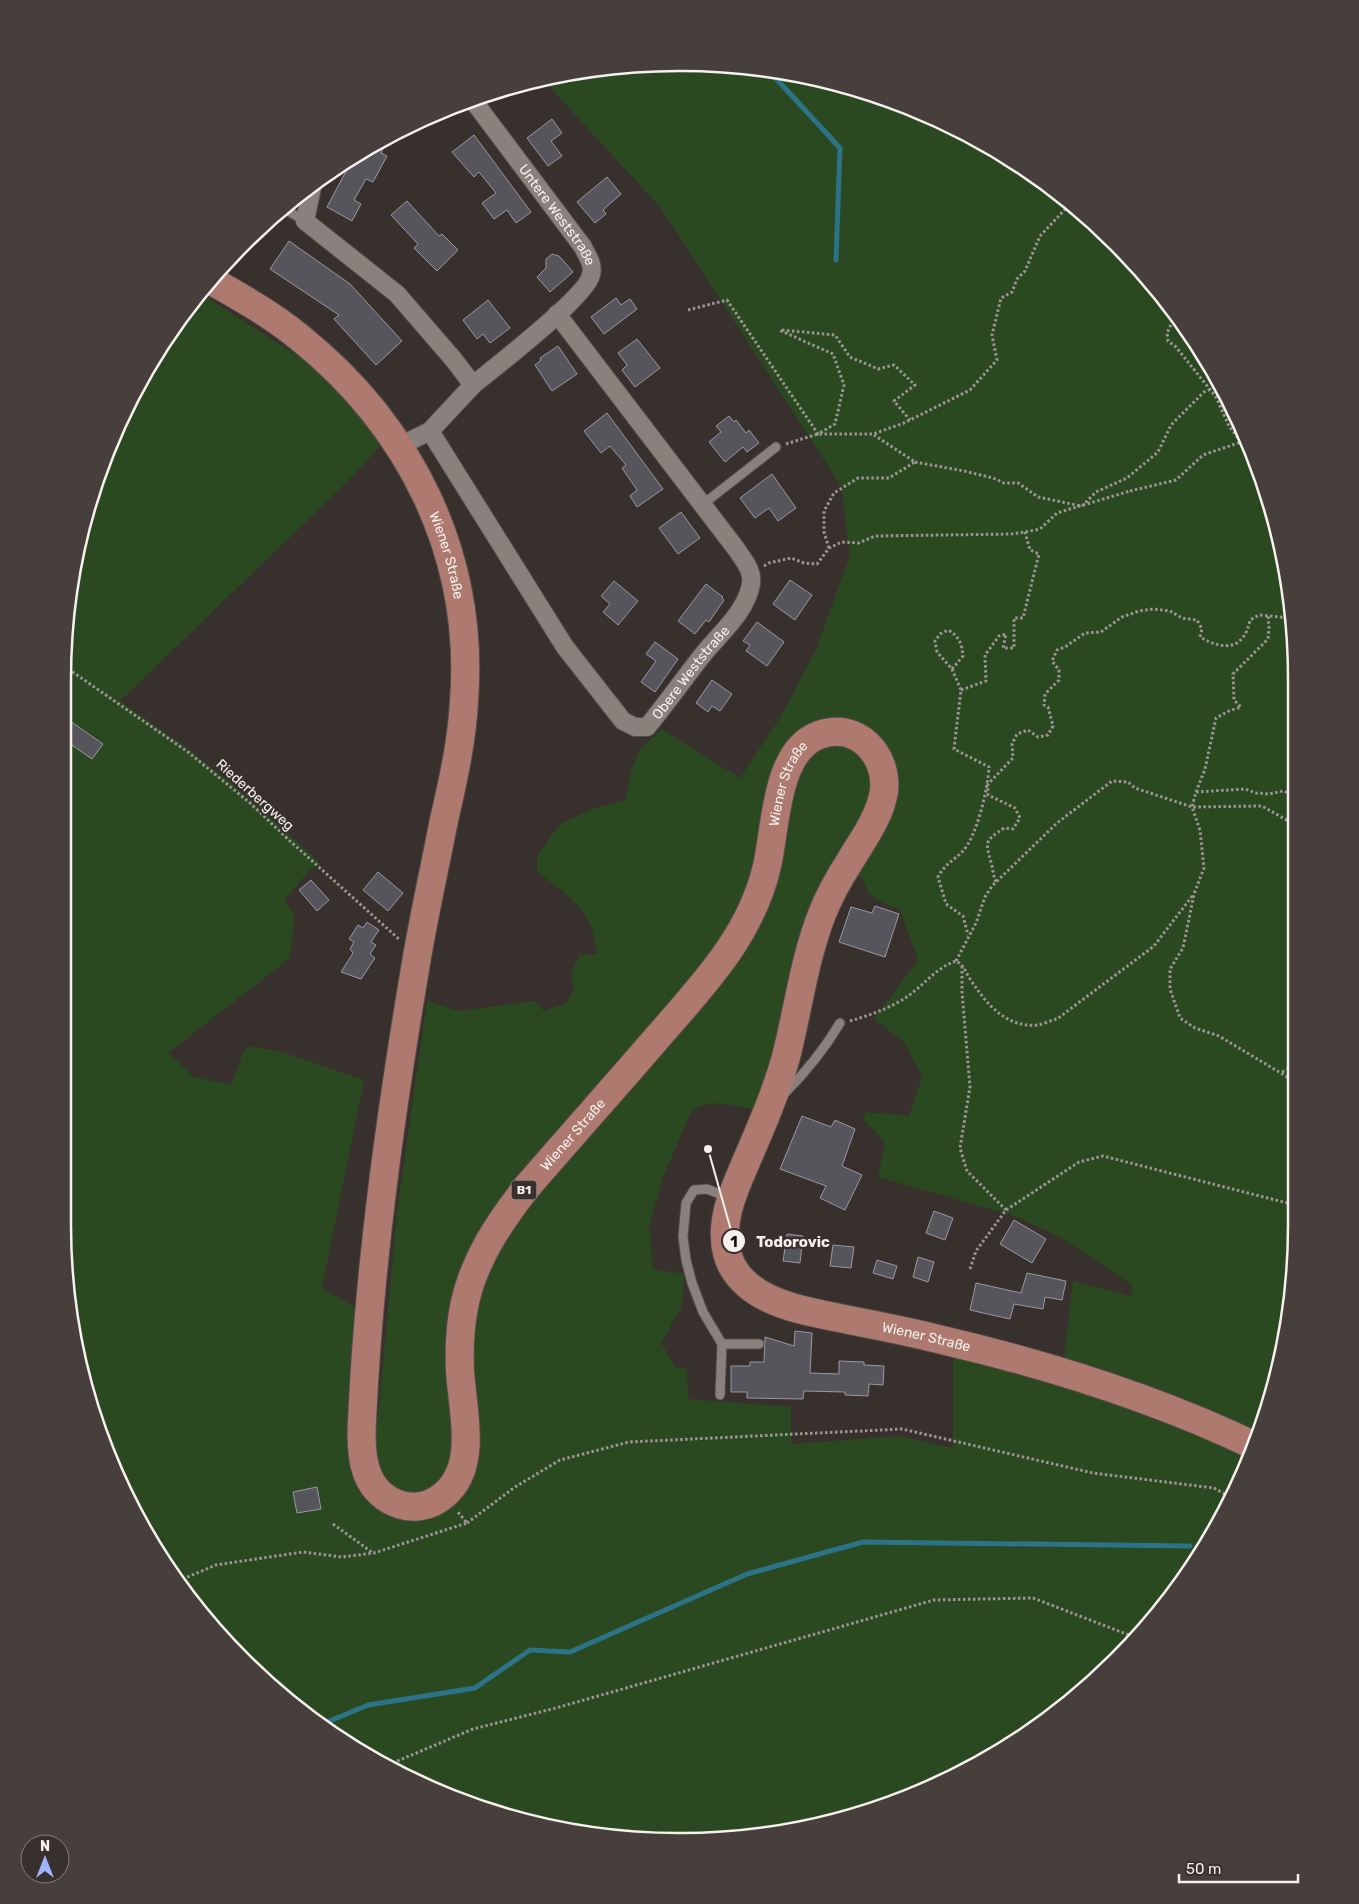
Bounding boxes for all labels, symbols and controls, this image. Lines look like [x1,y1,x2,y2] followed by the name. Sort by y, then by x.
[515,161,599,268] street label: Untere Weststraße
[426,509,468,600] street label: Wiener Straße
[648,622,733,723] street label: Obere Weststraße
[765,737,811,828] street label: Wiener Straße
[213,756,297,834] street label: Riederbergweg
[537,1095,609,1174] street label: Wiener Straße
[512,1180,536,1200] road number: B1
[722,1226,840,1256] callout: Todorovic
[730,1233,738,1251] text: 1
[756,1233,830,1251] text: Todorovic
[881,1318,973,1355] street label: Wiener Straße
[20,1834,70,1884] north arrow
[40,1838,50,1855] text: N
[1179,1852,1298,1884] scale bar
[1186,1860,1221,1878] text: 50 m

